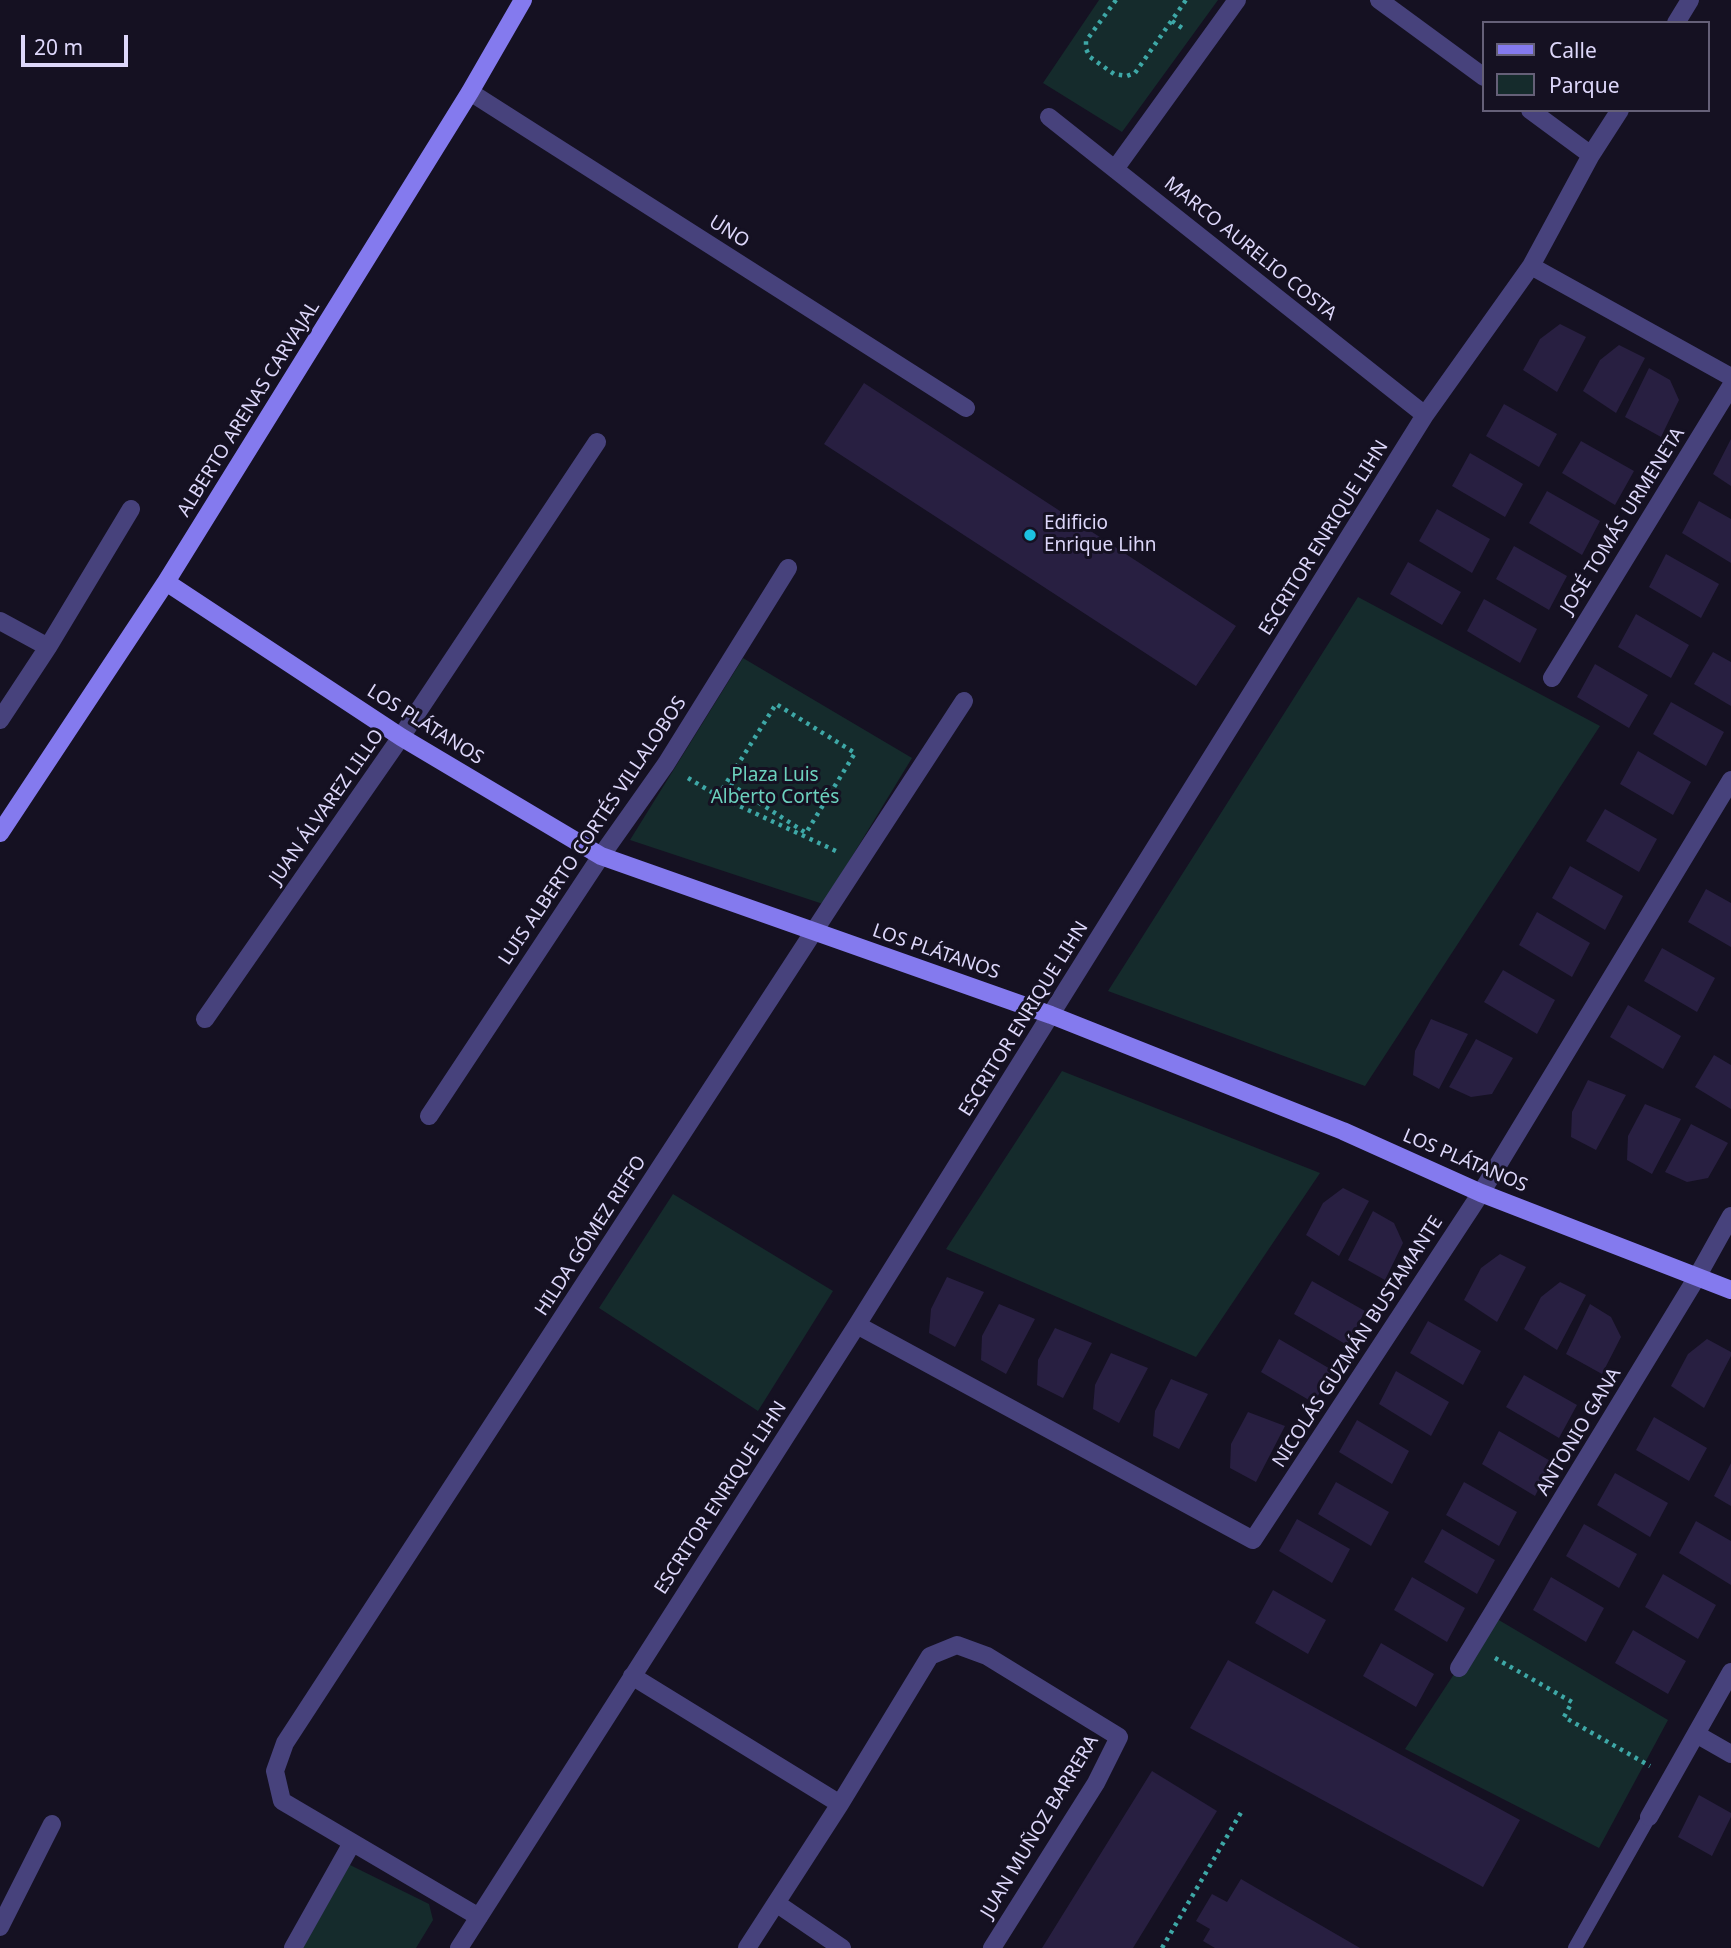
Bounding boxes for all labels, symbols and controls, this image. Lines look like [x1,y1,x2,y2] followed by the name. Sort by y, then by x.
[24,21,131,65] scale bar
[1482,21,1710,112] legend
[34,33,83,61] text: 20 m
[1549,36,1597,64] text: Calle
[1549,71,1619,99] text: Parque
[1159,172,1341,326] street label: MARCO AURELIO COSTA
[705,211,753,253] street label: UNO
[173,297,325,521] street label: ALBERTO ARENAS CARVAJAL
[1556,424,1690,618] street label: JOSÉ TOMÁS URMENETA
[1255,436,1393,640] street label: ESCRITOR ENRIQUE LIHN
[1044,513,1156,557] place label: Edificio Enrique Lihn
[1022,527,1038,543] marker: Edificio Enrique Lihn
[363,680,487,770] street label: LOS PLÁTANOS
[494,692,692,970] street label: LUIS ALBERTO CORTÉS VILLALOBOS
[265,725,389,889] street label: JUAN ÁLVAREZ LILLO
[711,765,839,809] park label: Plaza Luis Alberto Cortés
[955,917,1093,1121] street label: ESCRITOR ENRIQUE LIHN
[869,920,1003,984] street label: LOS PLÁTANOS
[1399,1124,1531,1198] street label: LOS PLÁTANOS
[531,1152,651,1320] street label: HILDA GÓMEZ RIFFO
[1268,1212,1448,1472] street label: NICOLÁS GUZMÁN BUSTAMANTE
[1532,1364,1626,1500] street label: ANTONIO GANA
[650,1397,792,1599] street label: ESCRITOR ENRIQUE LIHN
[976,1732,1104,1922] street label: JUAN MUÑOZ BARRERA

